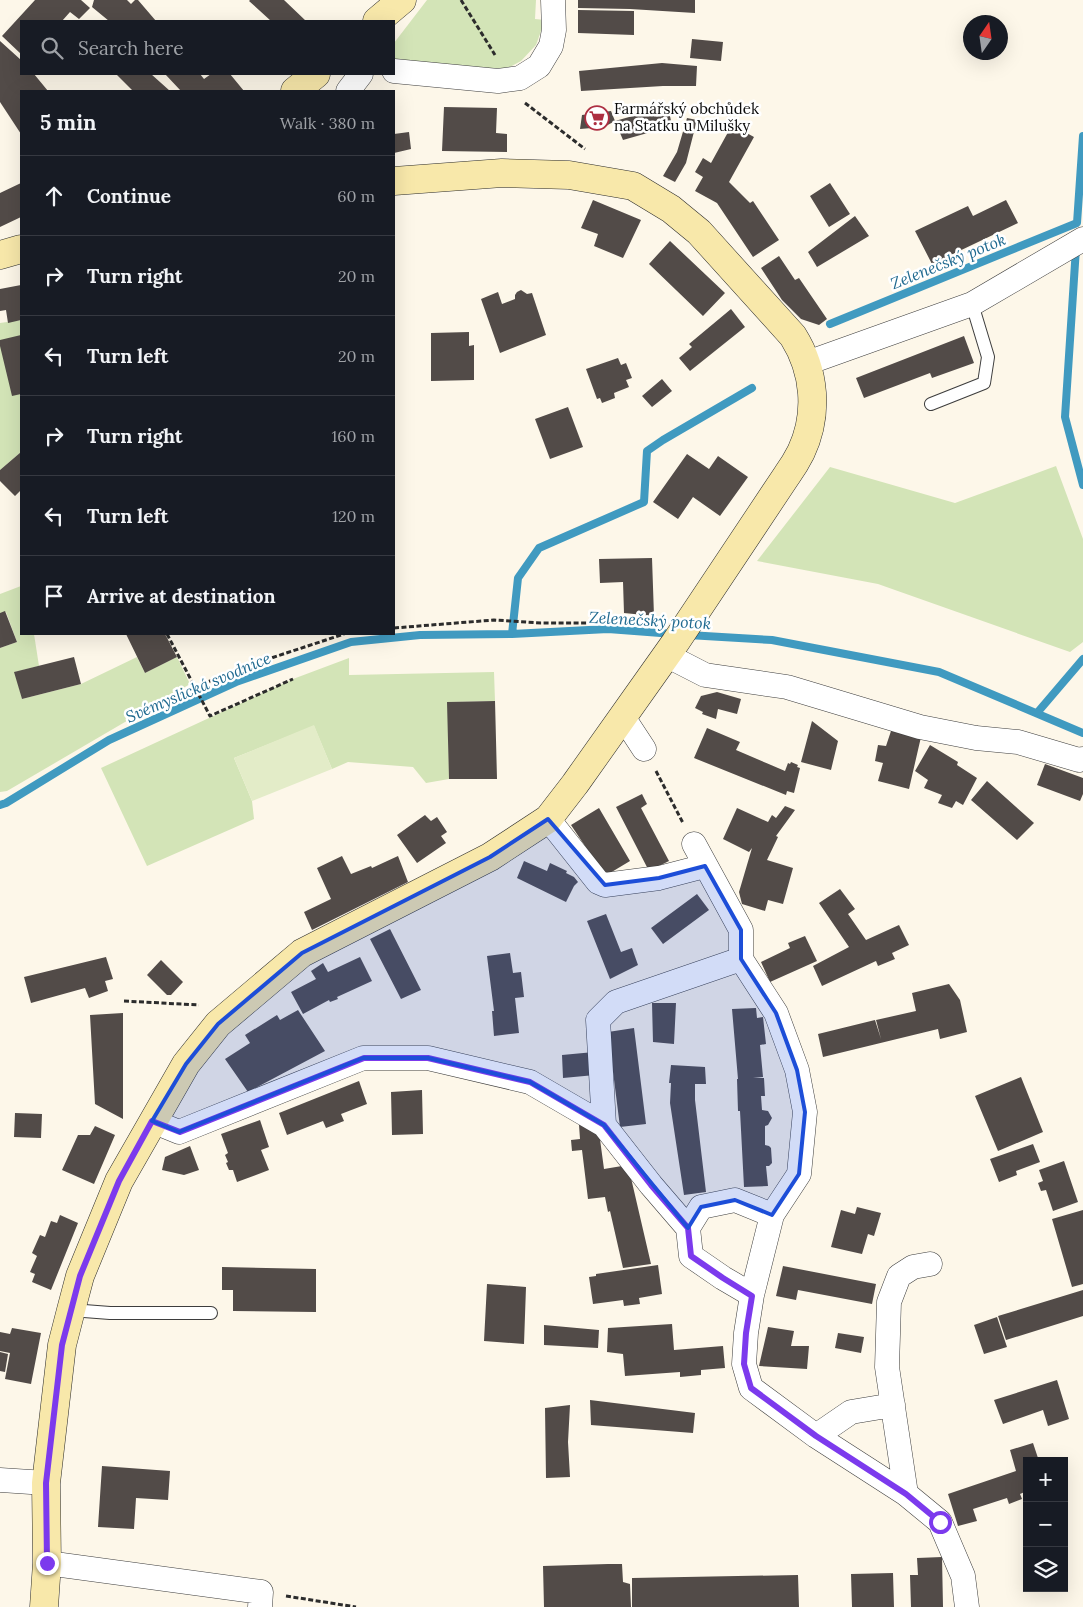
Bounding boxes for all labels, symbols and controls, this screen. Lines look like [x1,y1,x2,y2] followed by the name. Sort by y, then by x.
[963,15,1008,60] north arrow
[20,20,395,75] search box
[38,34,66,62] icon: search
[78,36,184,60] text: Search here
[614,99,759,135] place label: Farmářský obchůdek na Statku u Milušky
[584,105,610,131] supermarket icon: Farmářský obchůdek na Statku u Milušky
[40,109,96,136] text: 5 min
[280,113,375,133] text: Walk · 380 m
[40,182,68,210] icon: ahead
[87,184,171,208] text: Continue
[337,186,375,206] text: 60 m
[888,229,1008,293] water label: Zelenečský potok
[40,262,68,290] icon: right
[87,264,183,288] text: Turn right
[338,266,375,286] text: 20 m
[40,342,68,370] icon: left
[87,344,168,368] text: Turn left
[338,346,375,366] text: 20 m
[40,422,68,450] icon: right
[87,424,183,448] text: Turn right
[331,426,375,446] text: 160 m
[40,502,68,530] icon: left
[87,504,168,528] text: Turn left
[332,506,375,526] text: 120 m
[40,582,68,610] icon: arrive
[87,584,276,608] text: Arrive at destination
[588,607,712,633] water label: Zelenečský potok
[123,647,274,727] water label: Svémyslická svodnice
[1023,1457,1068,1592] map controls
[1023,1457,1068,1502] button: +
[1023,1502,1068,1547] button: −
[929,1511,952,1534] route start
[1023,1547,1068,1592] button: layers
[36,1552,59,1575] route end

